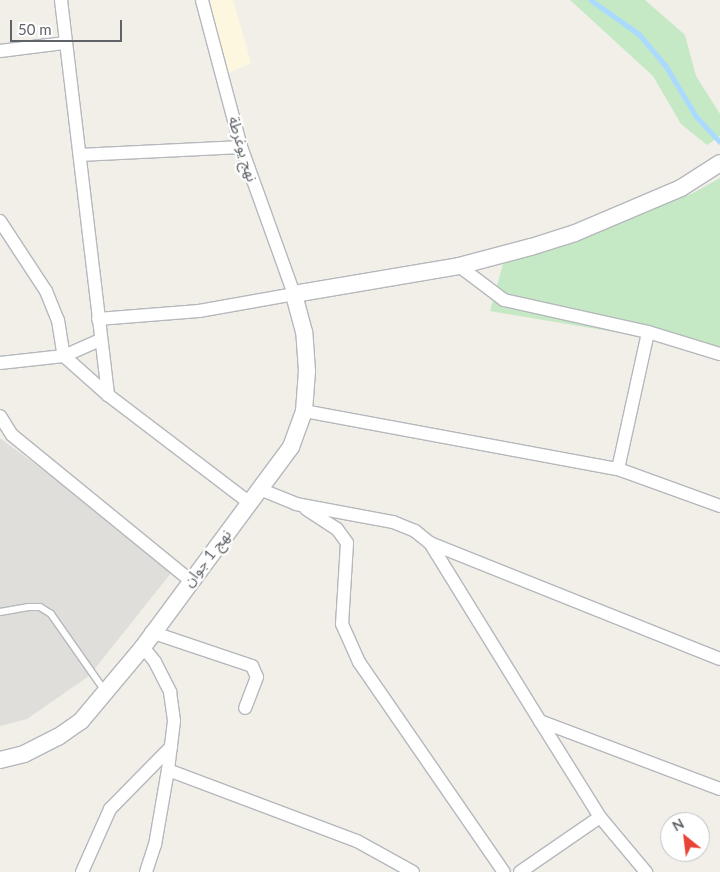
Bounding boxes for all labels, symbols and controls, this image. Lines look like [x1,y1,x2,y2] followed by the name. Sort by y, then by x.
[12,10,125,42] scale bar
[18,20,52,38] text: 50 m
[225,114,261,184] street label: نهج يوغرطة
[179,526,235,590] street label: نهج 1 جوان
[660,812,710,862] north arrow
[669,814,687,834] text: N

